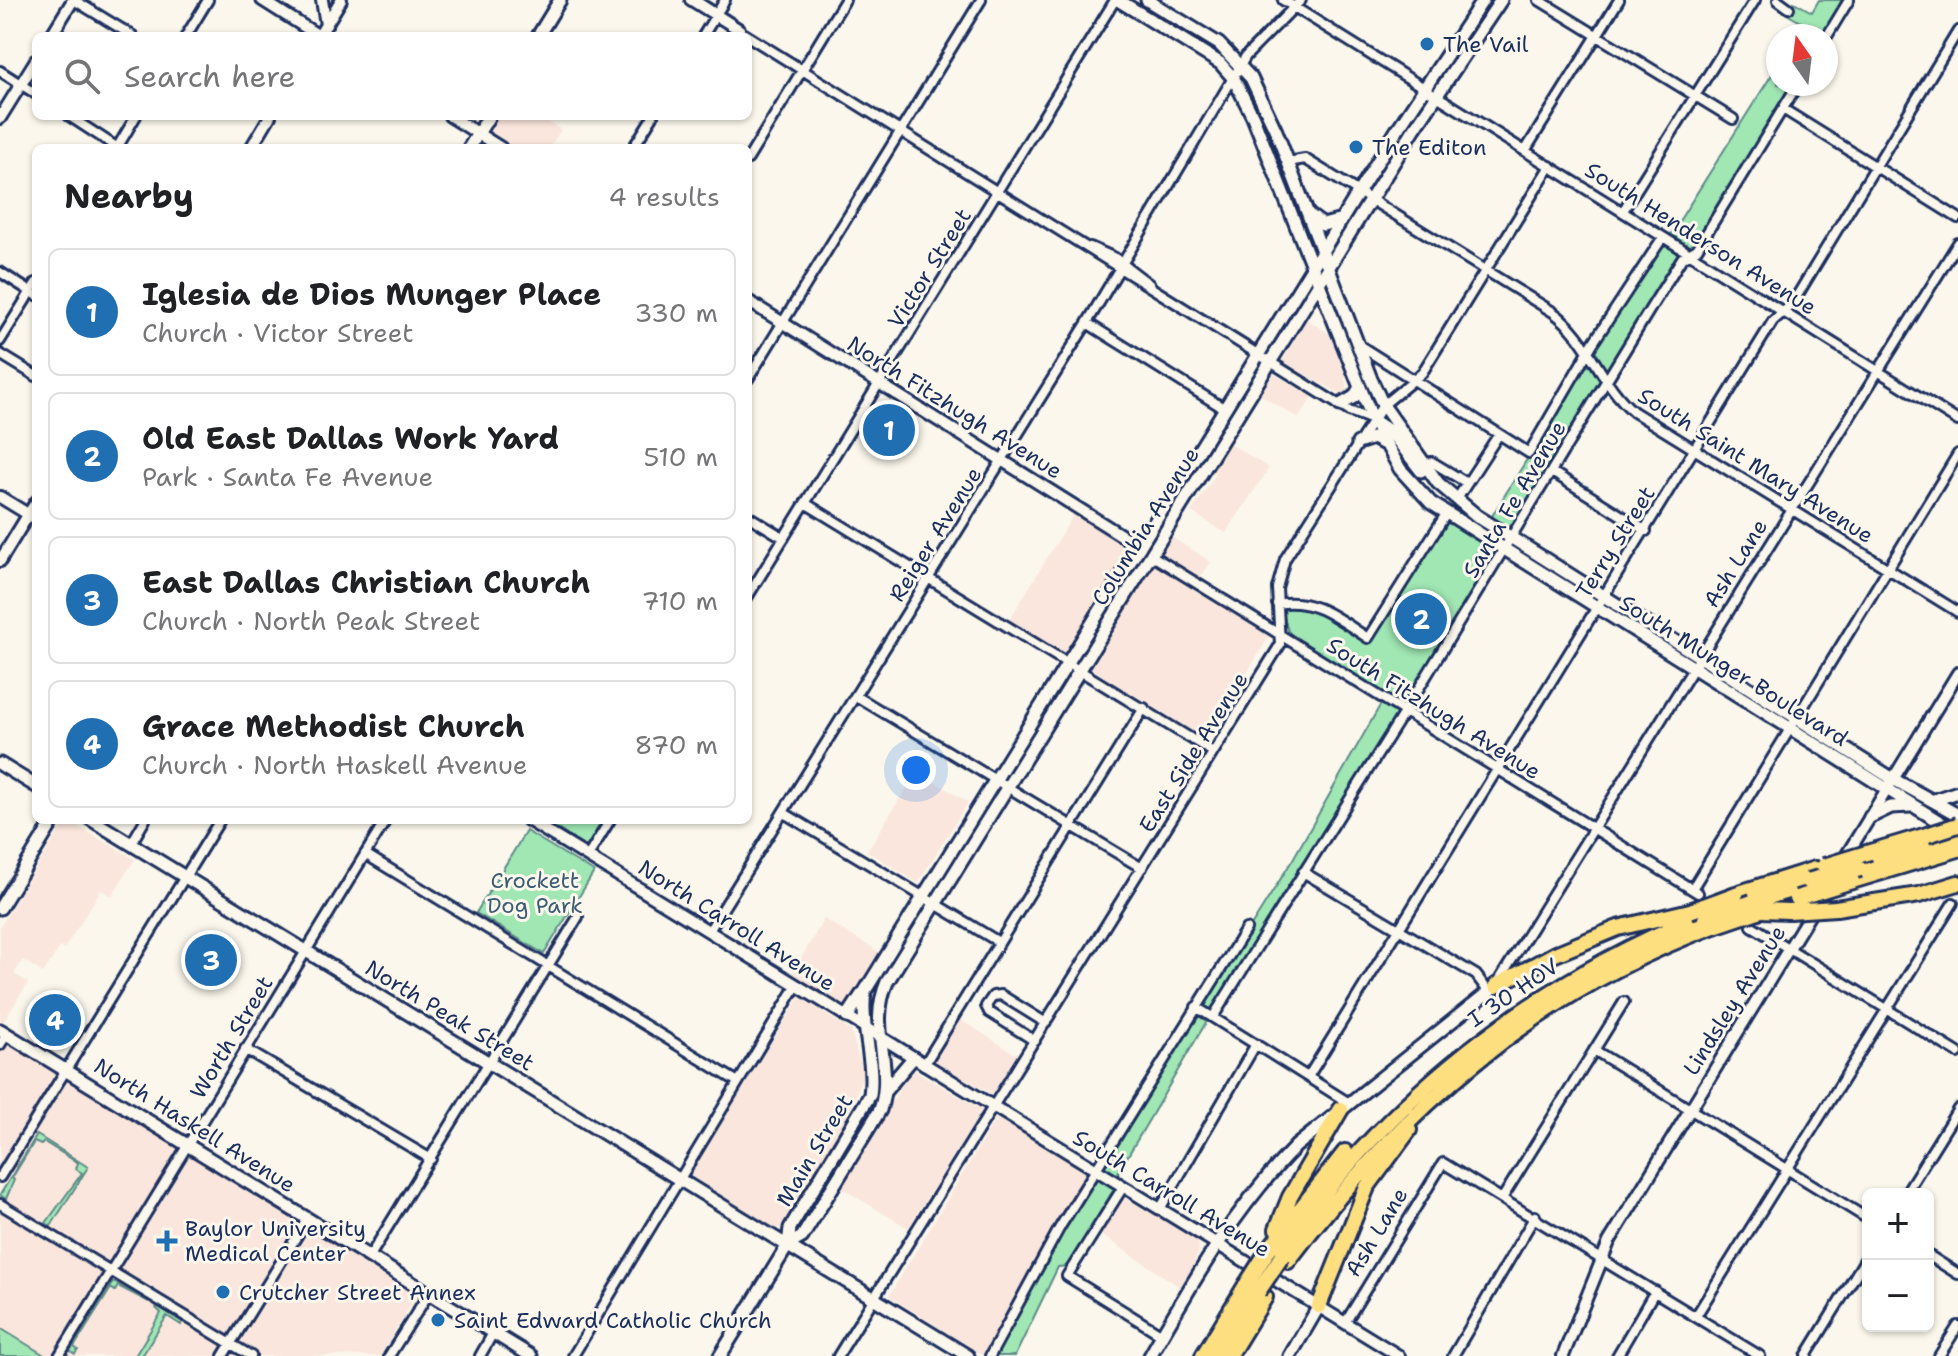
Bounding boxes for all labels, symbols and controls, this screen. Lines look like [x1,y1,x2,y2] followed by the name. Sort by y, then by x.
[1766,24,1838,96] north arrow
[1443,30,1529,59] place label: The Vail
[32,32,752,120] search box
[1418,35,1436,53] marker: The Vail
[60,54,104,98] icon: search
[124,56,295,97] text: Search here
[1372,133,1487,162] place label: The Editon
[1347,138,1365,156] marker: The Editon
[1580,155,1822,322] street label: South Henderson Avenue
[64,173,194,219] text: Nearby
[608,179,720,214] text: 4 results
[881,203,978,334] street label: Victor Street
[142,274,601,315] text: Iglesia de Dios Munger Place
[86,295,98,330] text: 1
[634,295,718,330] text: 330 m
[142,315,414,350] text: Church · Victor Street
[842,329,1068,486] street label: North Fitzhugh Avenue
[1633,381,1879,550] street label: South Saint Mary Avenue
[863,400,915,460] pin: 1
[1456,416,1573,583] street label: Santa Fe Avenue
[142,418,559,459] text: Old East Dallas Work Yard
[83,439,101,474] text: 2
[644,439,718,474] text: 510 m
[1085,442,1206,611] street label: Columbia Avenue
[142,459,433,494] text: Park · Santa Fe Avenue
[882,461,988,607] street label: Reiger Avenue
[1569,481,1661,604] street label: Terry Street
[1697,514,1774,613] street label: Ash Lane
[142,562,590,603] text: East Dallas Christian Church
[83,583,101,618] text: 3
[642,583,718,618] text: 710 m
[1614,588,1853,753] street label: South Munger Boulevard
[1395,589,1447,649] pin: 2
[142,603,480,638] text: Church · North Peak Street
[1321,631,1546,786] street label: South Fitzhugh Avenue
[1132,667,1254,838] street label: East Side Avenue
[142,706,525,747] text: Grace Methodist Church
[83,727,101,762] text: 4
[634,727,718,762] text: 870 m
[142,747,528,782] text: Church · North Haskell Avenue
[896,750,936,790] your location
[633,853,841,998] street label: North Carroll Avenue
[487,866,583,920] park label: Crockett Dog Park
[1677,920,1792,1081] street label: Lindsley Avenue
[185,930,237,990] pin: 3
[1462,951,1564,1033] street label: I 30 HOV
[360,953,540,1077] street label: North Peak Street
[183,971,279,1104] street label: Worth Street
[29,990,81,1050] pin: 4
[89,1052,301,1199] street label: North Haskell Avenue
[769,1089,859,1212] street label: Main Street
[1068,1123,1276,1264] street label: South Carroll Avenue
[1339,1182,1414,1282] street label: Ash Lane
[1862,1188,1934,1332] map controls
[1862,1188,1934,1260] button: +
[185,1214,366,1268] place label: Baylor University Medical Center
[156,1230,178,1252] marker: Baylor University Medical Center
[1862,1260,1934,1332] button: −
[239,1278,476,1307] place label: Crutcher Street Annex
[214,1283,232,1301] marker: Crutcher Street Annex
[454,1306,772,1335] place label: Saint Edward Catholic Church
[429,1311,447,1329] marker: Saint Edward Catholic Church

